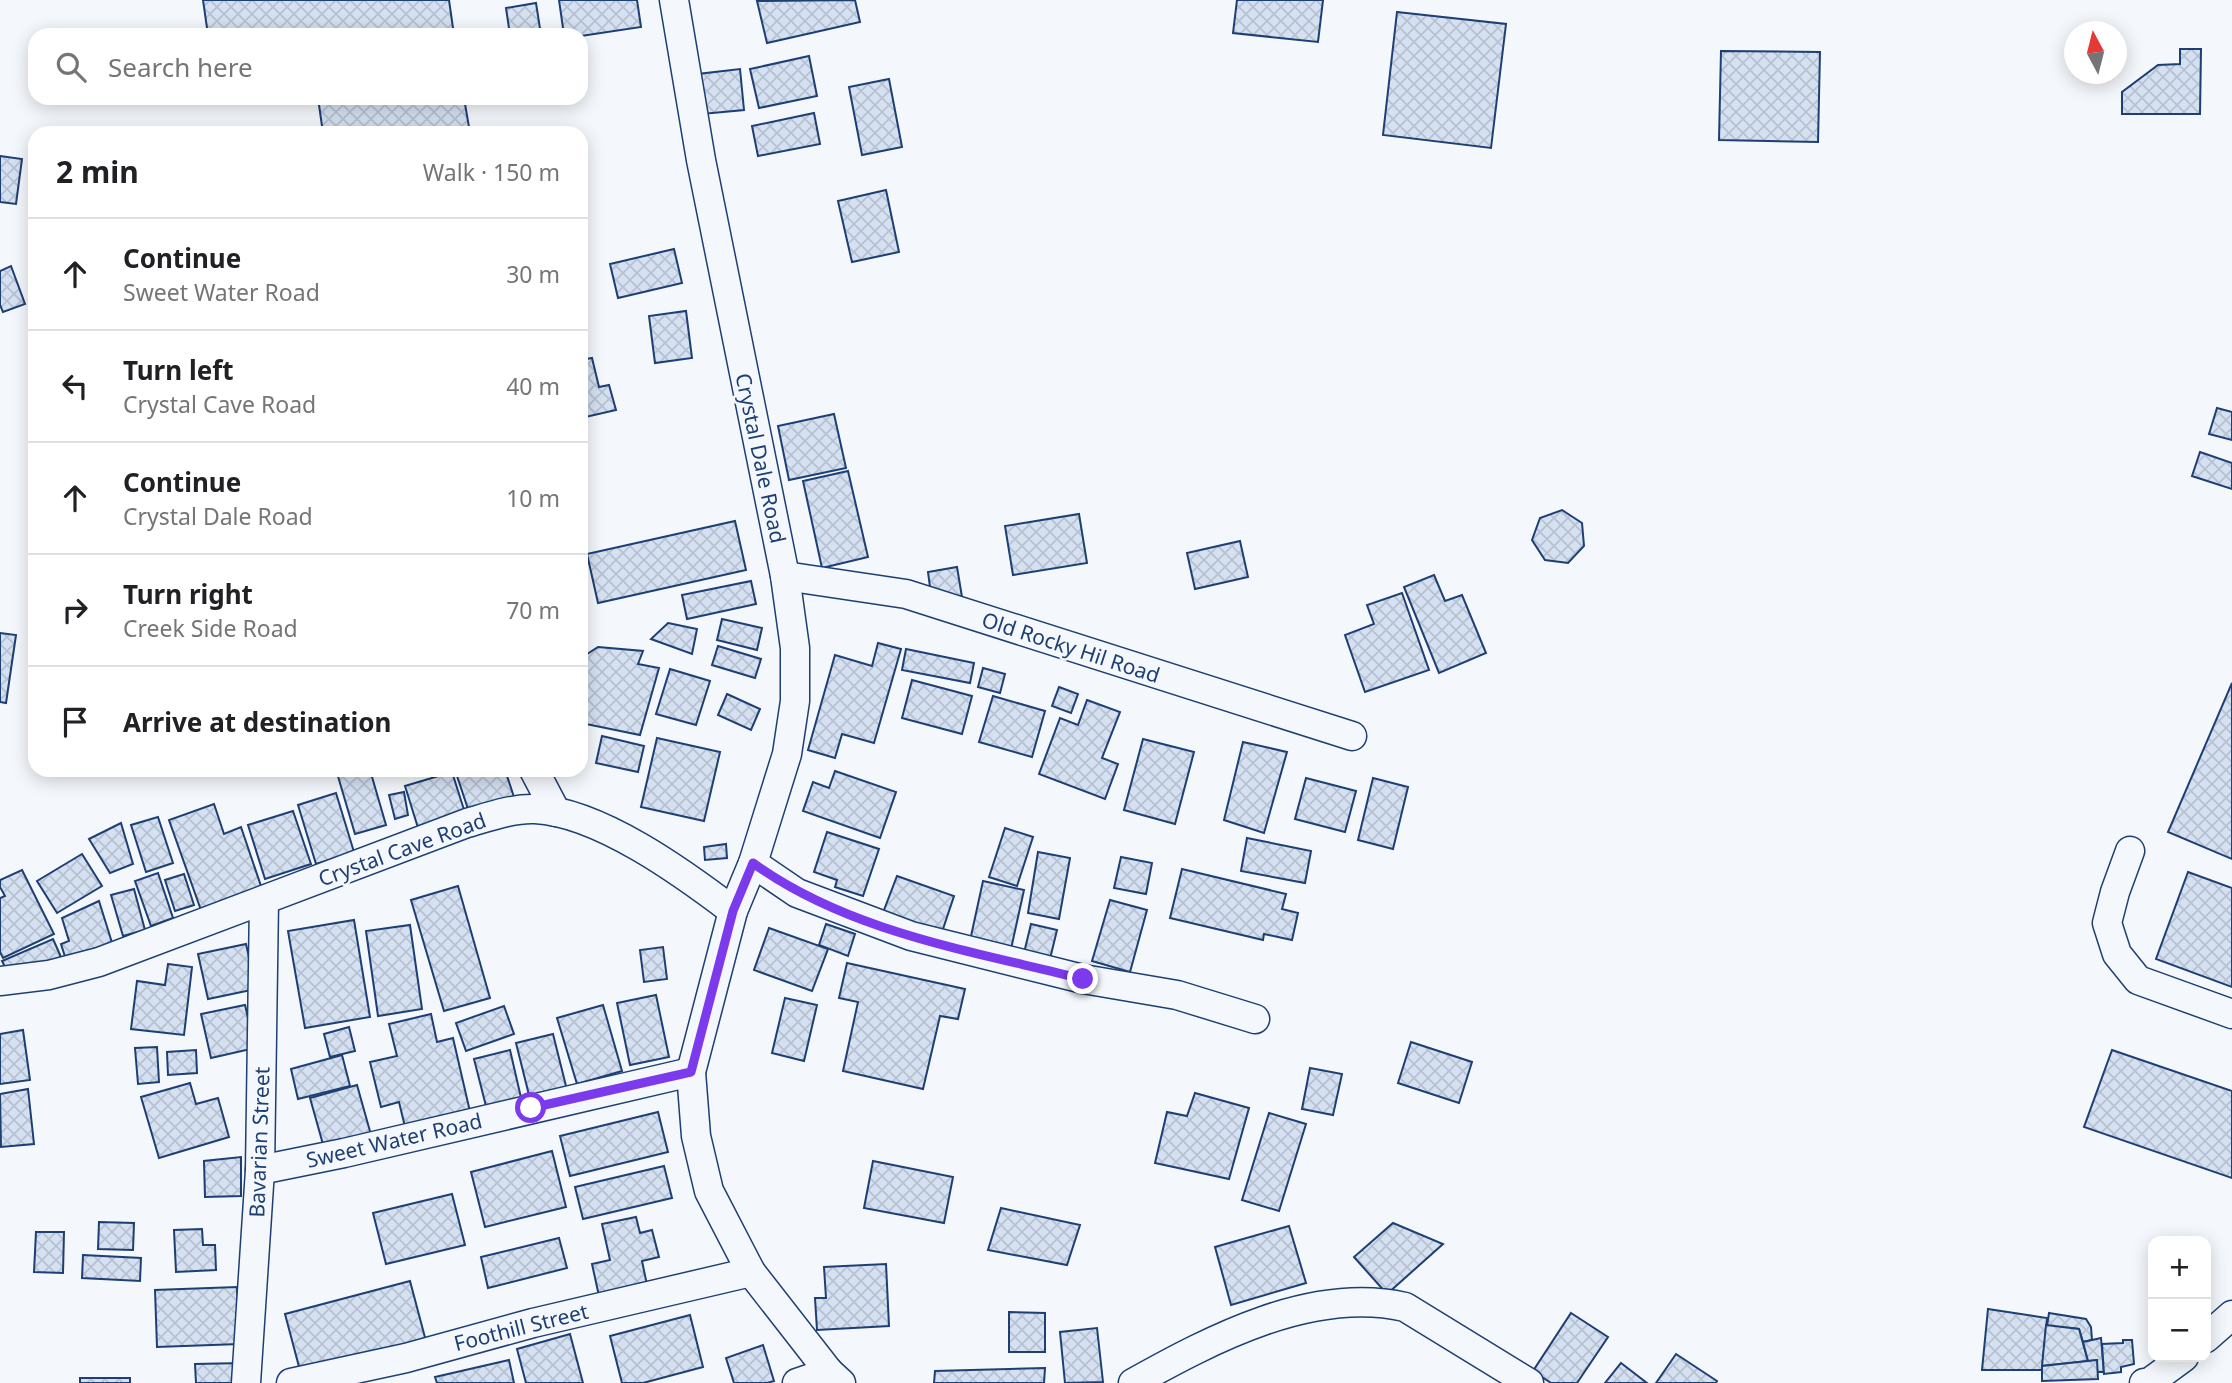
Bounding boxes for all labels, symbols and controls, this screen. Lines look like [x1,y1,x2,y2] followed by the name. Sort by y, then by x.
[2064,21,2127,84] north arrow
[28,28,588,105] search box
[52,48,90,86] icon: search
[108,49,253,85] text: Search here
[56,151,139,192] text: 2 min
[423,156,560,188] text: Walk · 150 m
[123,240,241,276] text: Continue
[56,255,94,293] icon: ahead
[506,258,560,290] text: 30 m
[123,276,320,308] text: Sweet Water Road
[123,352,234,388] text: Turn left
[56,367,94,405] icon: left
[506,370,560,402] text: 40 m
[729,370,793,546] street label: Crystal Dale Road
[123,388,316,420] text: Crystal Cave Road
[123,464,241,500] text: Continue
[56,479,94,517] icon: ahead
[506,482,560,514] text: 10 m
[123,500,313,532] text: Crystal Dale Road
[123,576,253,612] text: Turn right
[56,591,94,629] icon: right
[506,594,560,626] text: 70 m
[978,605,1164,689] street label: Old Rocky Hil Road
[123,612,298,644] text: Creek Side Road
[56,703,94,741] icon: arrive
[123,704,392,740] text: Arrive at destination
[314,806,490,892] street label: Crystal Cave Road
[1067,963,1098,994] route end
[242,1066,276,1218] street label: Bavarian Street
[515,1092,546,1123] route start
[303,1106,485,1174] street label: Sweet Water Road
[2148,1236,2211,1362] map controls
[2148,1236,2211,1299] button: +
[451,1297,591,1357] street label: Foothill Street
[2148,1299,2211,1362] button: −

